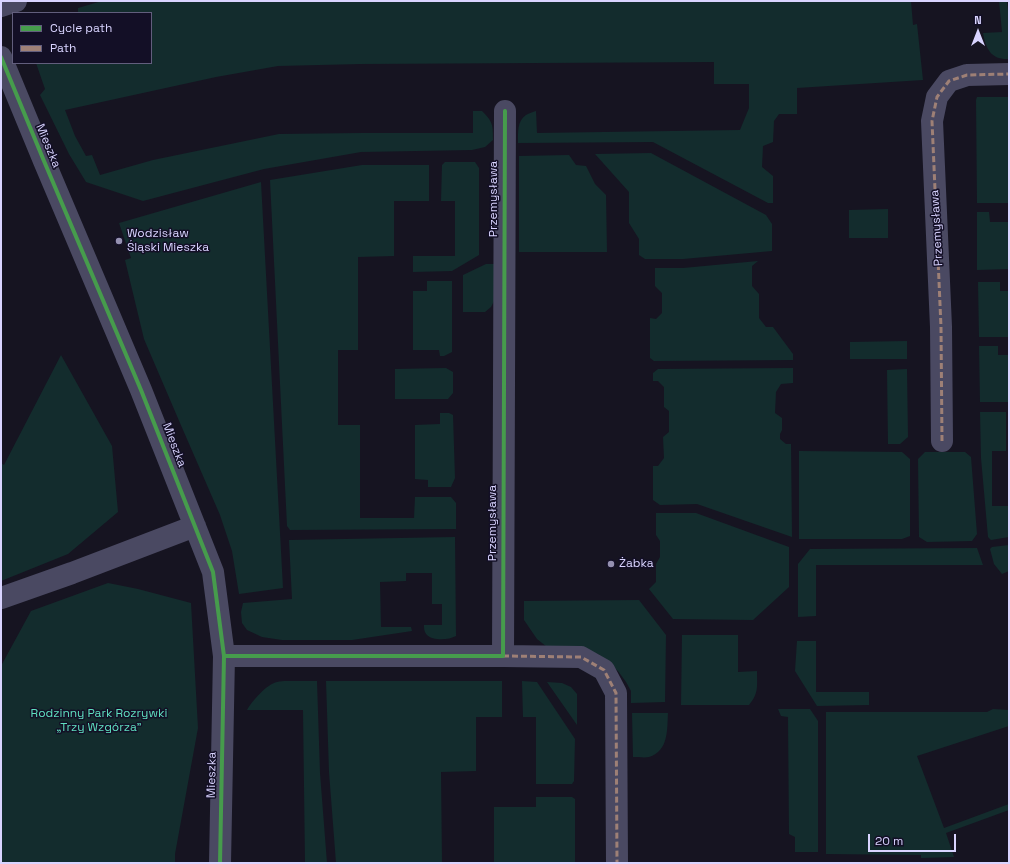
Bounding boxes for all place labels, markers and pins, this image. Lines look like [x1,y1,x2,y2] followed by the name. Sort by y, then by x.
[127,227,209,255] place label: Wodzisław Śląski Mieszka
[114,236,124,246] marker: Wodzisław Śląski Mieszka
[619,557,654,571] place label: Żabka
[606,559,616,569] marker: Żabka

